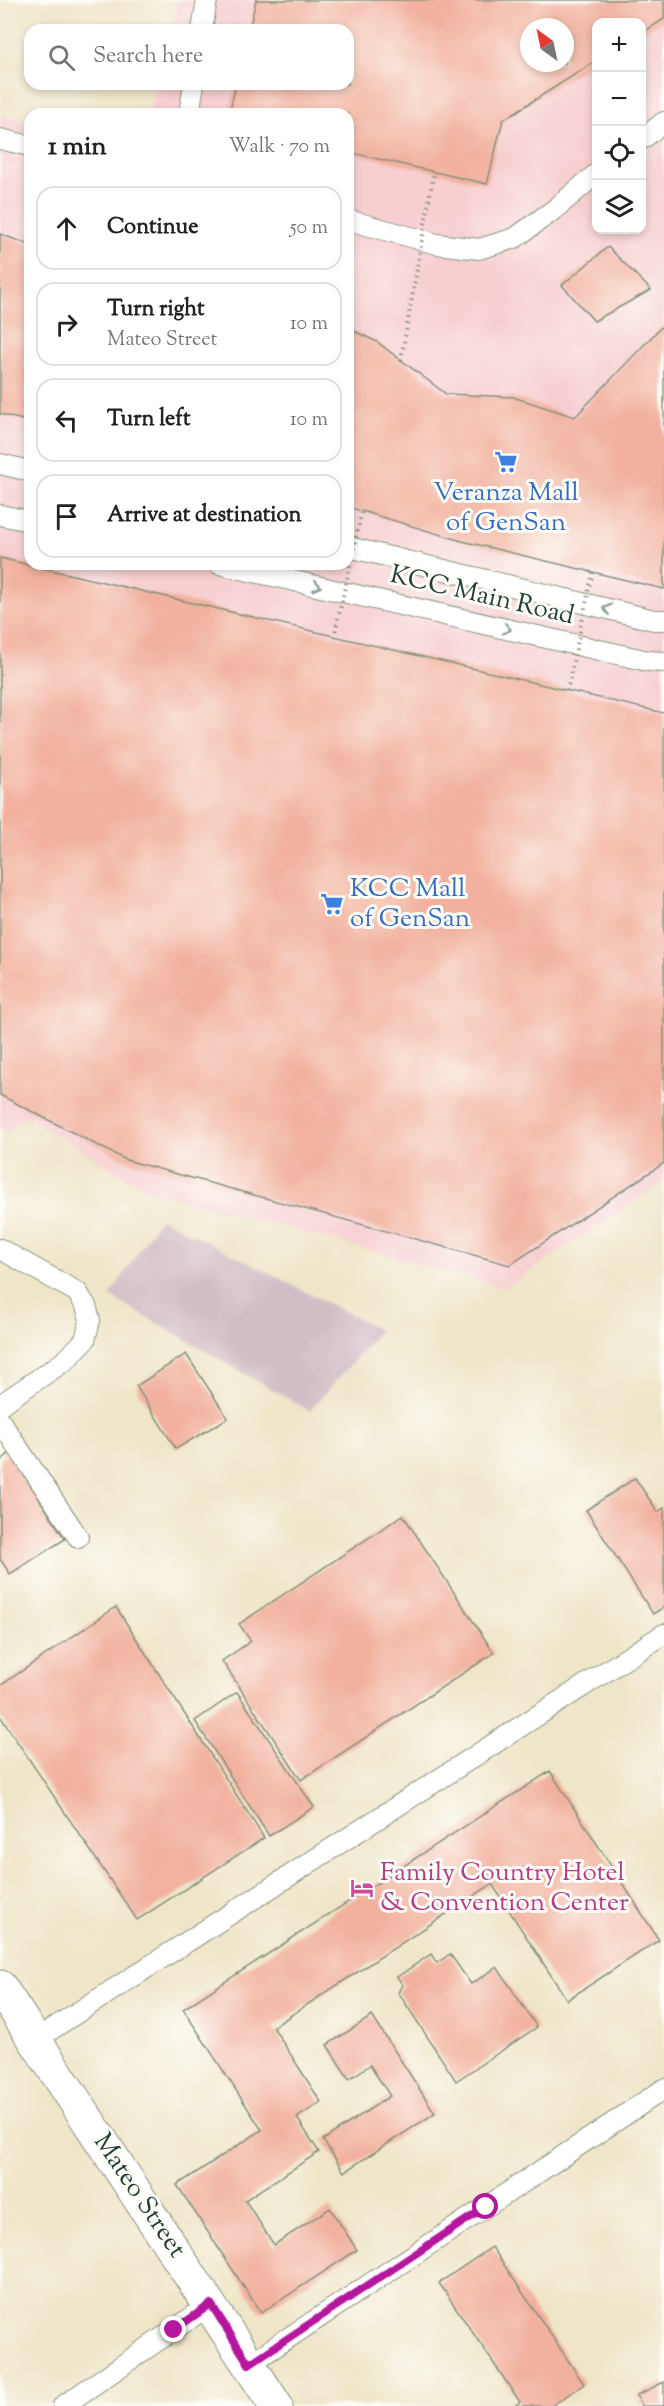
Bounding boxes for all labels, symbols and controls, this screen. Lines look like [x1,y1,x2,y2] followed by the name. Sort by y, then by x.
[520,18,574,72] north arrow
[592,18,646,234] map controls
[592,18,646,72] button: +
[24,24,354,90] search box
[45,41,78,74] icon: search
[93,41,203,73] text: Search here
[592,72,646,126] button: −
[592,126,646,180] button: locate
[48,129,107,166] text: 1 min
[228,133,330,162] text: Walk · 70 m
[592,180,646,234] button: layers
[50,212,83,245] icon: ahead
[107,212,198,244] text: Continue
[290,214,328,243] text: 50 m
[107,294,204,326] text: Turn right
[50,308,83,341] icon: right
[290,310,328,339] text: 10 m
[107,326,217,355] text: Mateo Street
[50,404,83,437] icon: left
[107,404,190,436] text: Turn left
[290,406,328,435] text: 10 m
[493,449,519,475] supermarket icon: Veranza Mall of GenSan
[433,475,579,542] place label: Veranza Mall of GenSan
[50,500,83,533] icon: arrive
[107,500,302,532] text: Arrive at destination
[386,557,578,635] street label: KCC Main Road
[311,579,321,592] one-way arrow
[602,603,612,616] one-way arrow
[502,622,512,635] one-way arrow
[350,871,470,938] place label: KCC Mall of GenSan
[319,891,345,917] supermarket icon: KCC Mall of GenSan
[380,1855,629,1922] place label: Family Country Hotel & Convention Center
[349,1875,375,1901] hotel icon: Family Country Hotel & Convention Center
[84,2126,195,2266] street label: Mateo Street
[472,2193,498,2219] route start
[160,2316,186,2342] route end

